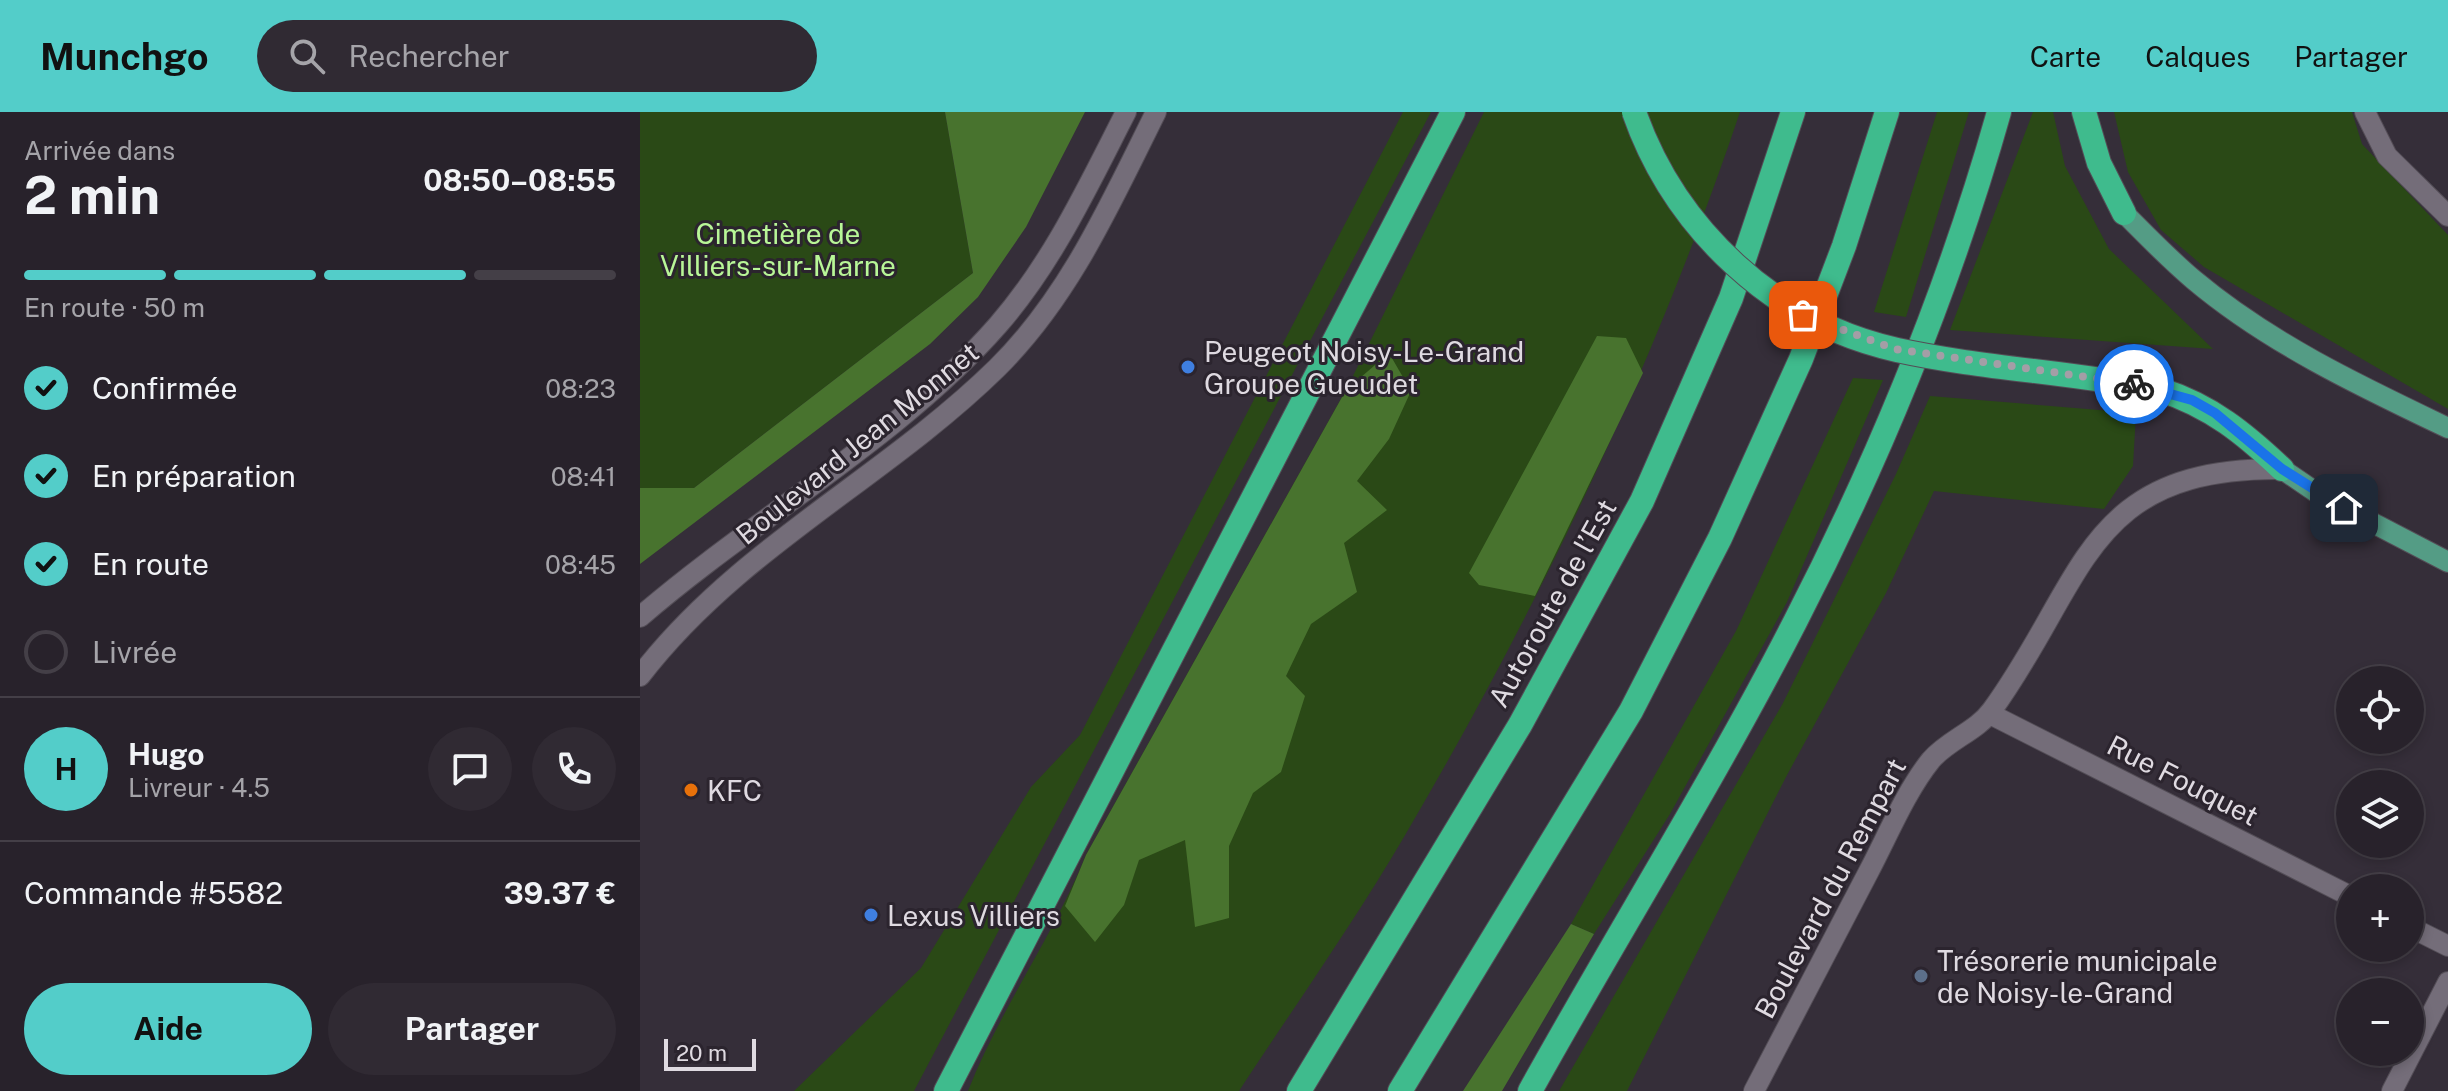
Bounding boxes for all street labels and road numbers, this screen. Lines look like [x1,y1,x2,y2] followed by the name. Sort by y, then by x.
[729,335,985,551] street label: Boulevard Jean Monnet
[1481,493,1623,713] street label: Autoroute de l’Est
[2102,728,2264,832] street label: Rue Fouquet
[1748,753,1912,1023] street label: Boulevard du Rempart

